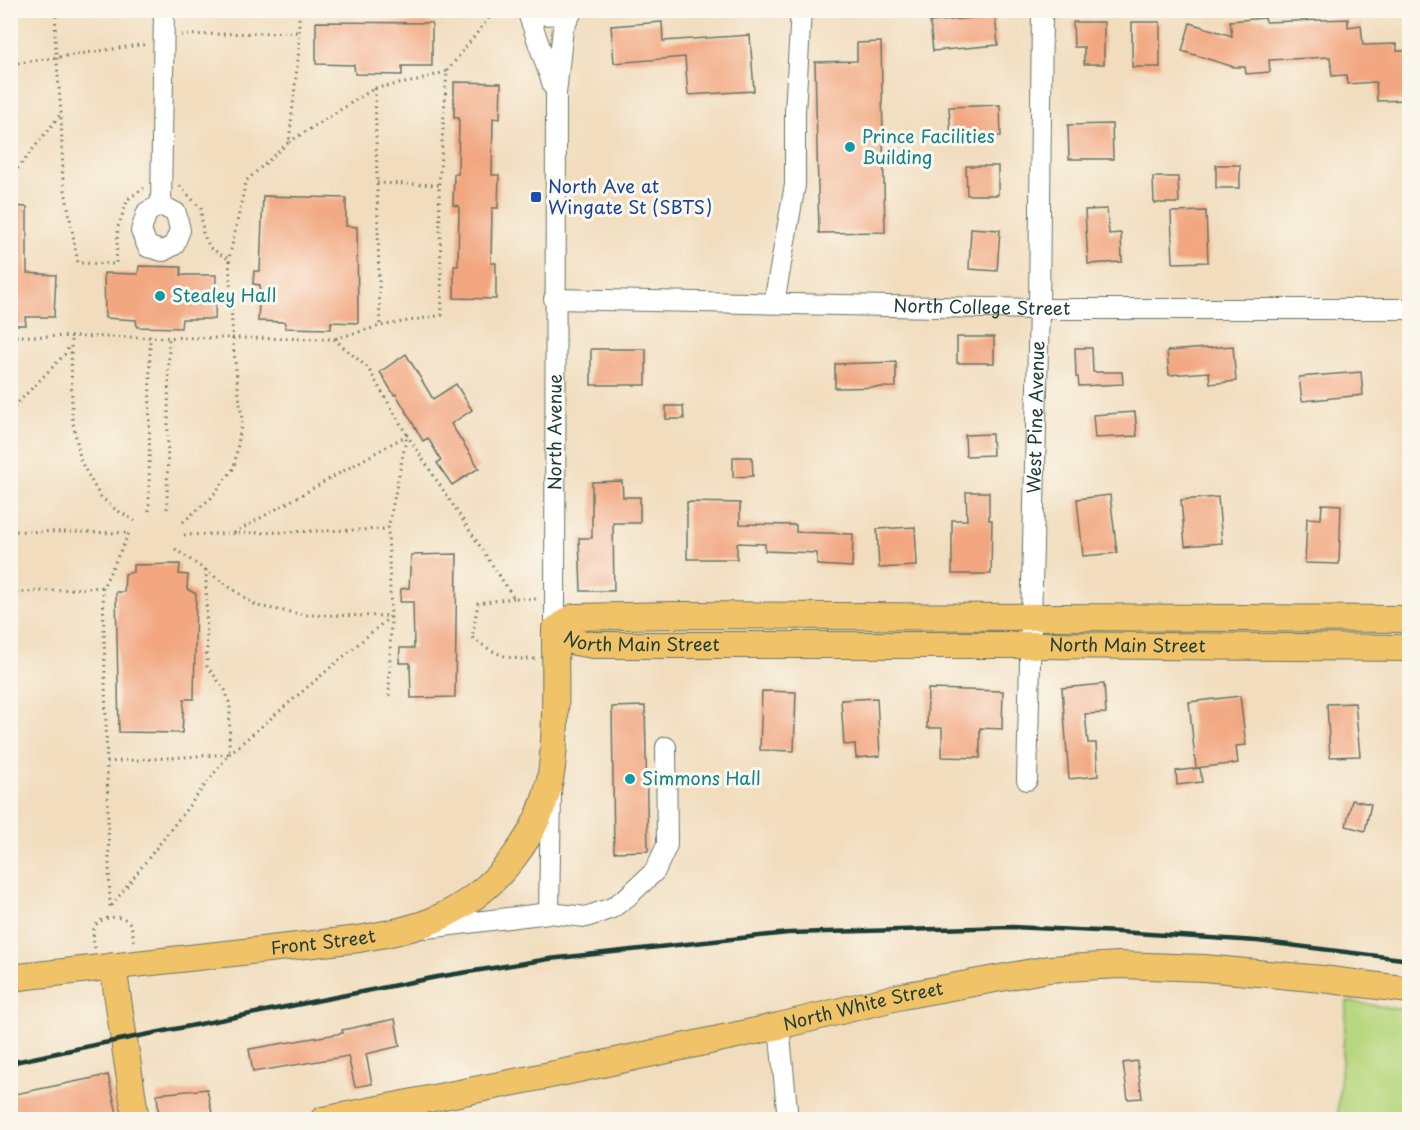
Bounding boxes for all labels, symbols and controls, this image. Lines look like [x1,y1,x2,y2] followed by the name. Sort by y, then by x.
[862,122,995,170] place label: Prince Facilities Building
[843,140,857,154] marker: Prince Facilities Building
[548,172,712,220] place label: North Ave at Wingate St (SBTS)
[529,190,543,204] marker: North Ave at Wingate St (SBTS)
[172,281,276,308] place label: Stealey Hall
[153,289,167,303] marker: Stealey Hall
[893,291,1070,321] street label: North College Street
[1019,340,1050,494] street label: West Pine Avenue
[540,374,567,490] street label: North Avenue
[559,623,720,657] street label: North Main Street
[1049,630,1206,658] street label: North Main Street
[642,764,761,791] place label: Simmons Hall
[623,772,637,786] marker: Simmons Hall
[269,921,378,961] street label: Front Street
[780,974,945,1037] street label: North White Street

